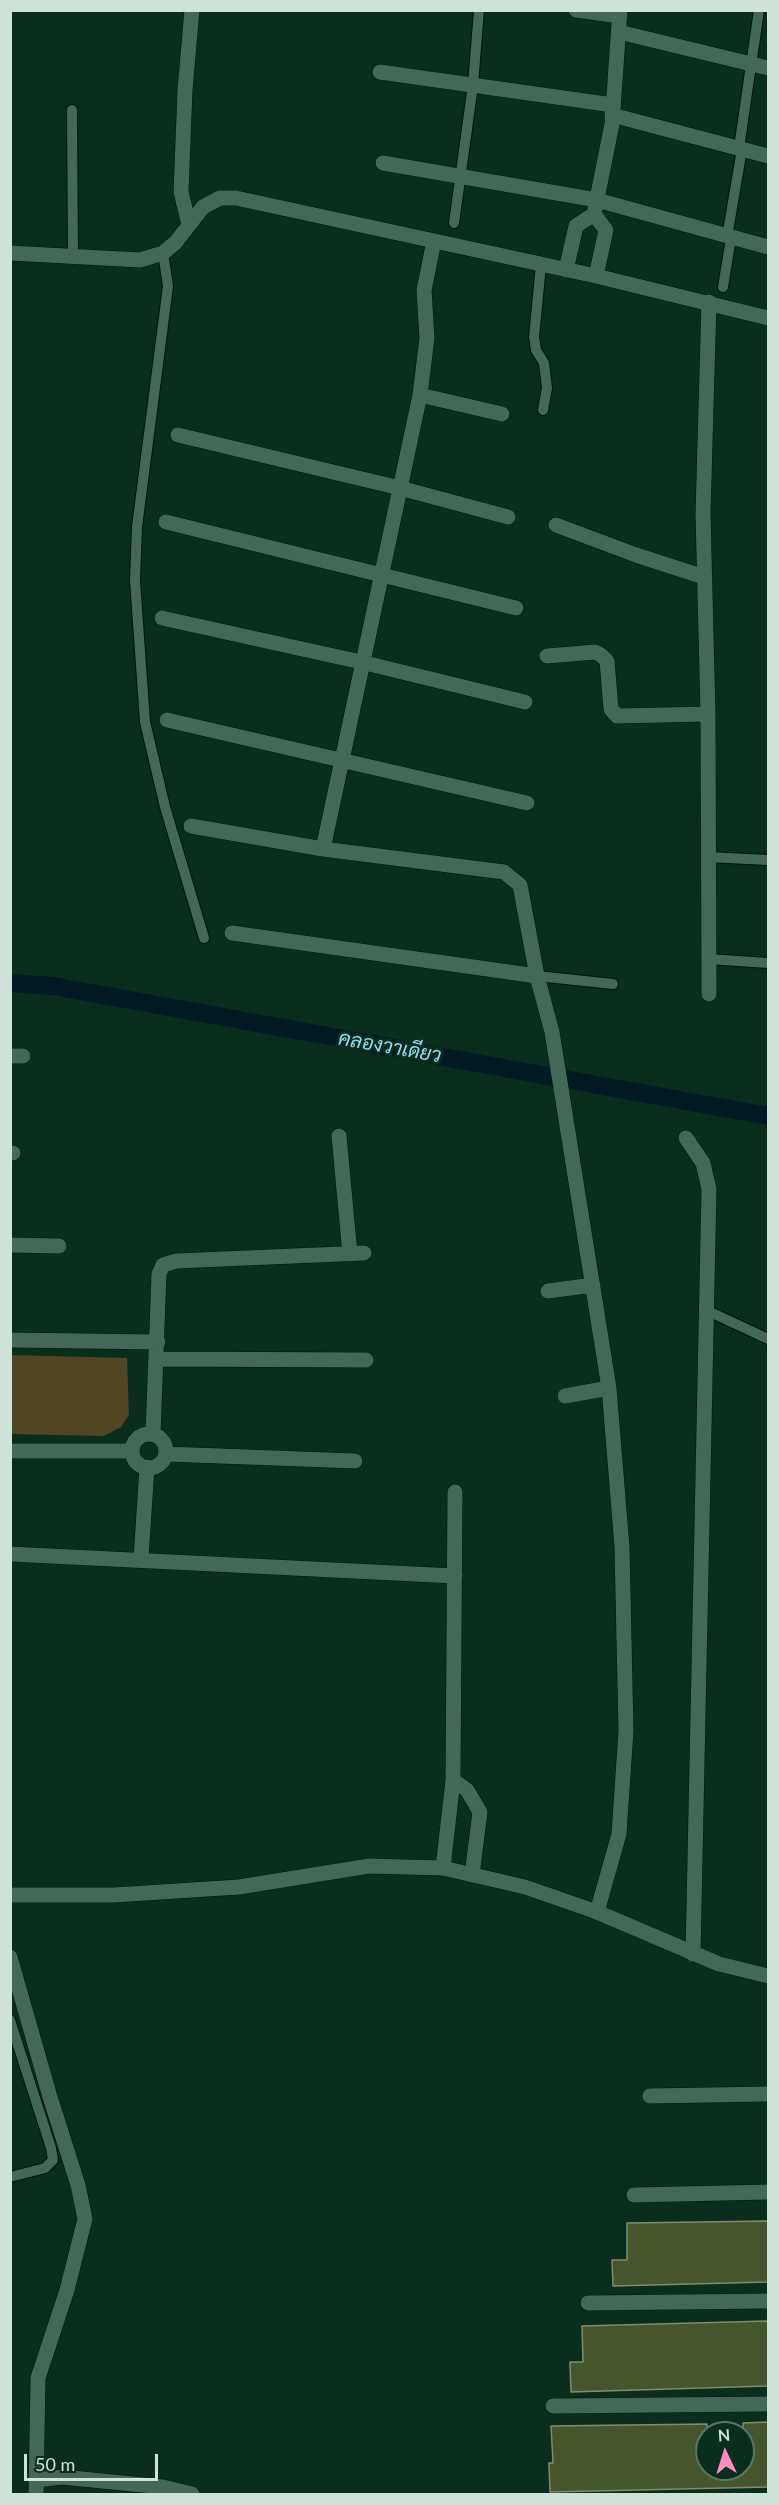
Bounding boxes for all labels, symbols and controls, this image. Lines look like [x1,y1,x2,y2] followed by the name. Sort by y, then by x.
[337,1026,443,1068] water label: คลองวาเดียว
[695,2421,755,2481] north arrow
[717,2425,731,2444] text: N
[27,2442,160,2480] scale bar
[35,2453,75,2475] text: 50 m

